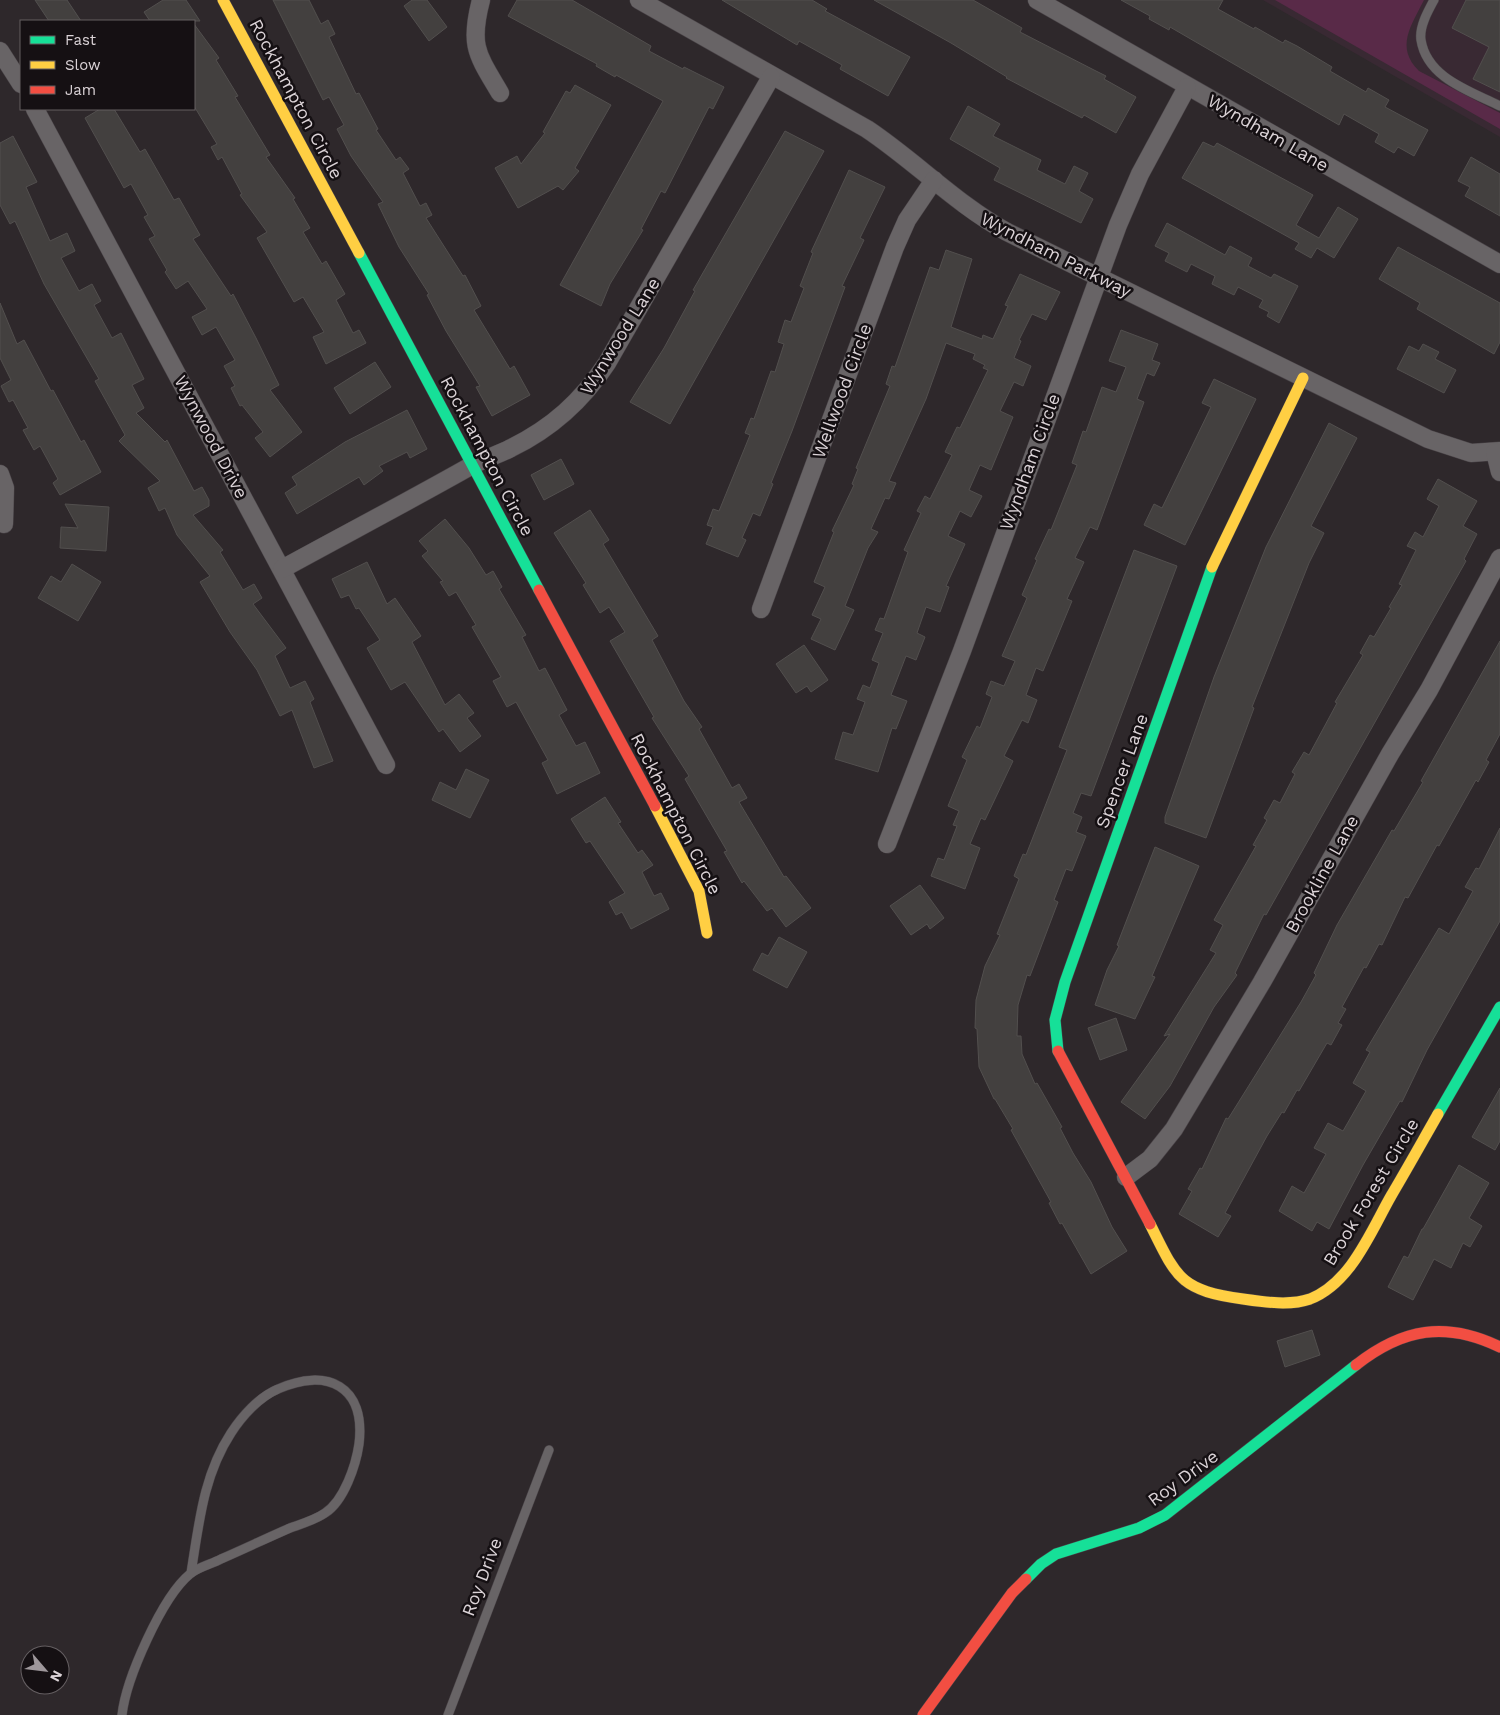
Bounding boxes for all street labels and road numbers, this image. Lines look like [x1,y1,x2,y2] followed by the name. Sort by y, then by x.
[245,15,348,182] street label: Rockhampton Circle
[1204,89,1332,176] street label: Wyndham Lane
[977,207,1136,302] street label: Wyndham Parkway
[575,273,664,398] street label: Wynwood Lane
[807,321,876,461] street label: Wellwood Circle
[170,372,253,502] street label: Wynwood Drive
[436,372,539,539] street label: Rockhampton Circle
[995,391,1064,533] street label: Wyndham Circle
[1091,711,1152,831] street label: Spencer Lane
[627,730,726,898] street label: Rockhampton Circle
[1281,811,1363,936] street label: Brookline Lane
[1318,1114,1423,1269] street label: Brook Forest Circle
[1143,1445,1222,1510] street label: Roy Drive
[457,1535,506,1619] street label: Roy Drive

